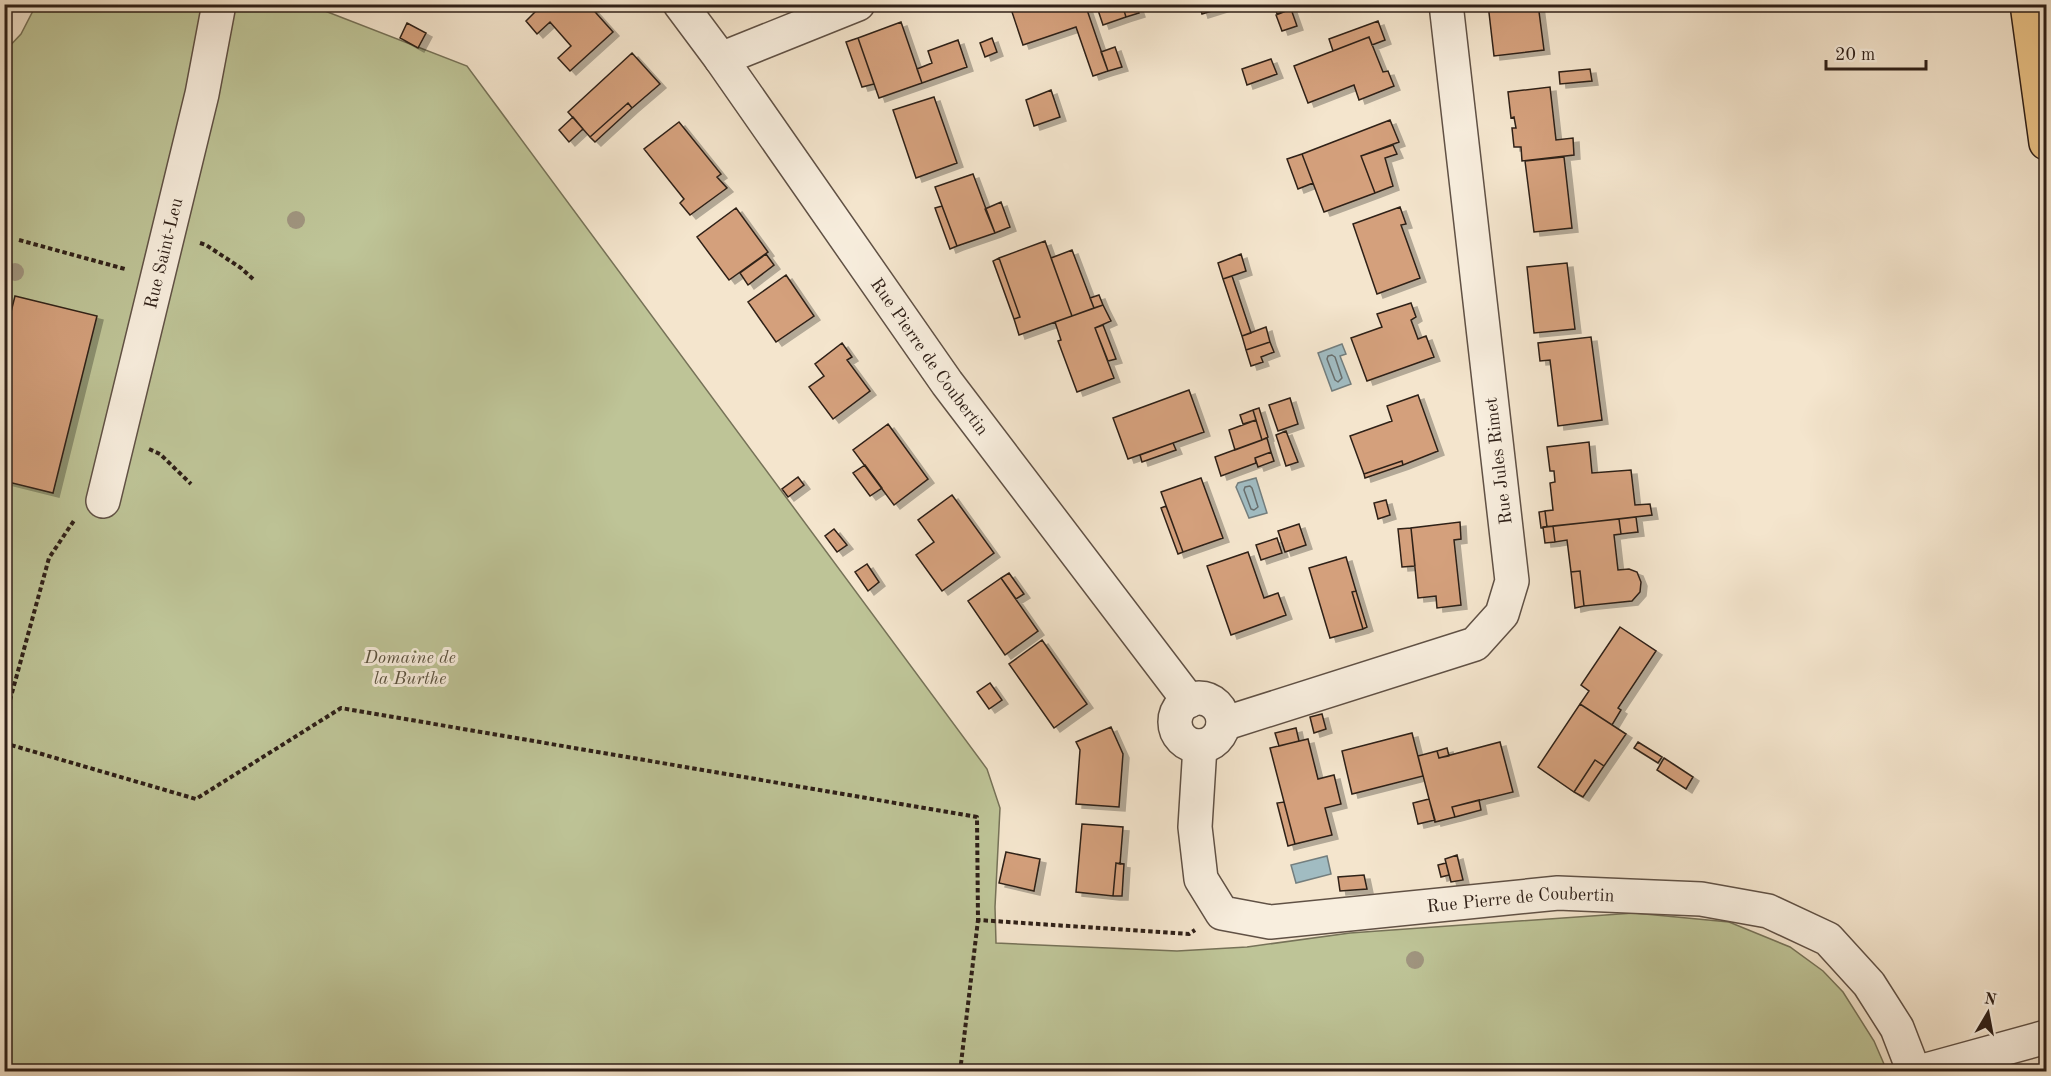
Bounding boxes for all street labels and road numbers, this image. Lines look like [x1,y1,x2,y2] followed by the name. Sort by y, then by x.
[142,196,186,311] street label: Rue Saint-Leu
[867,275,991,439] street label: Rue Pierre de Coubertin
[1482,396,1516,525] street label: Rue Jules Rimet
[1426,885,1615,916] street label: Rue Pierre de Coubertin

